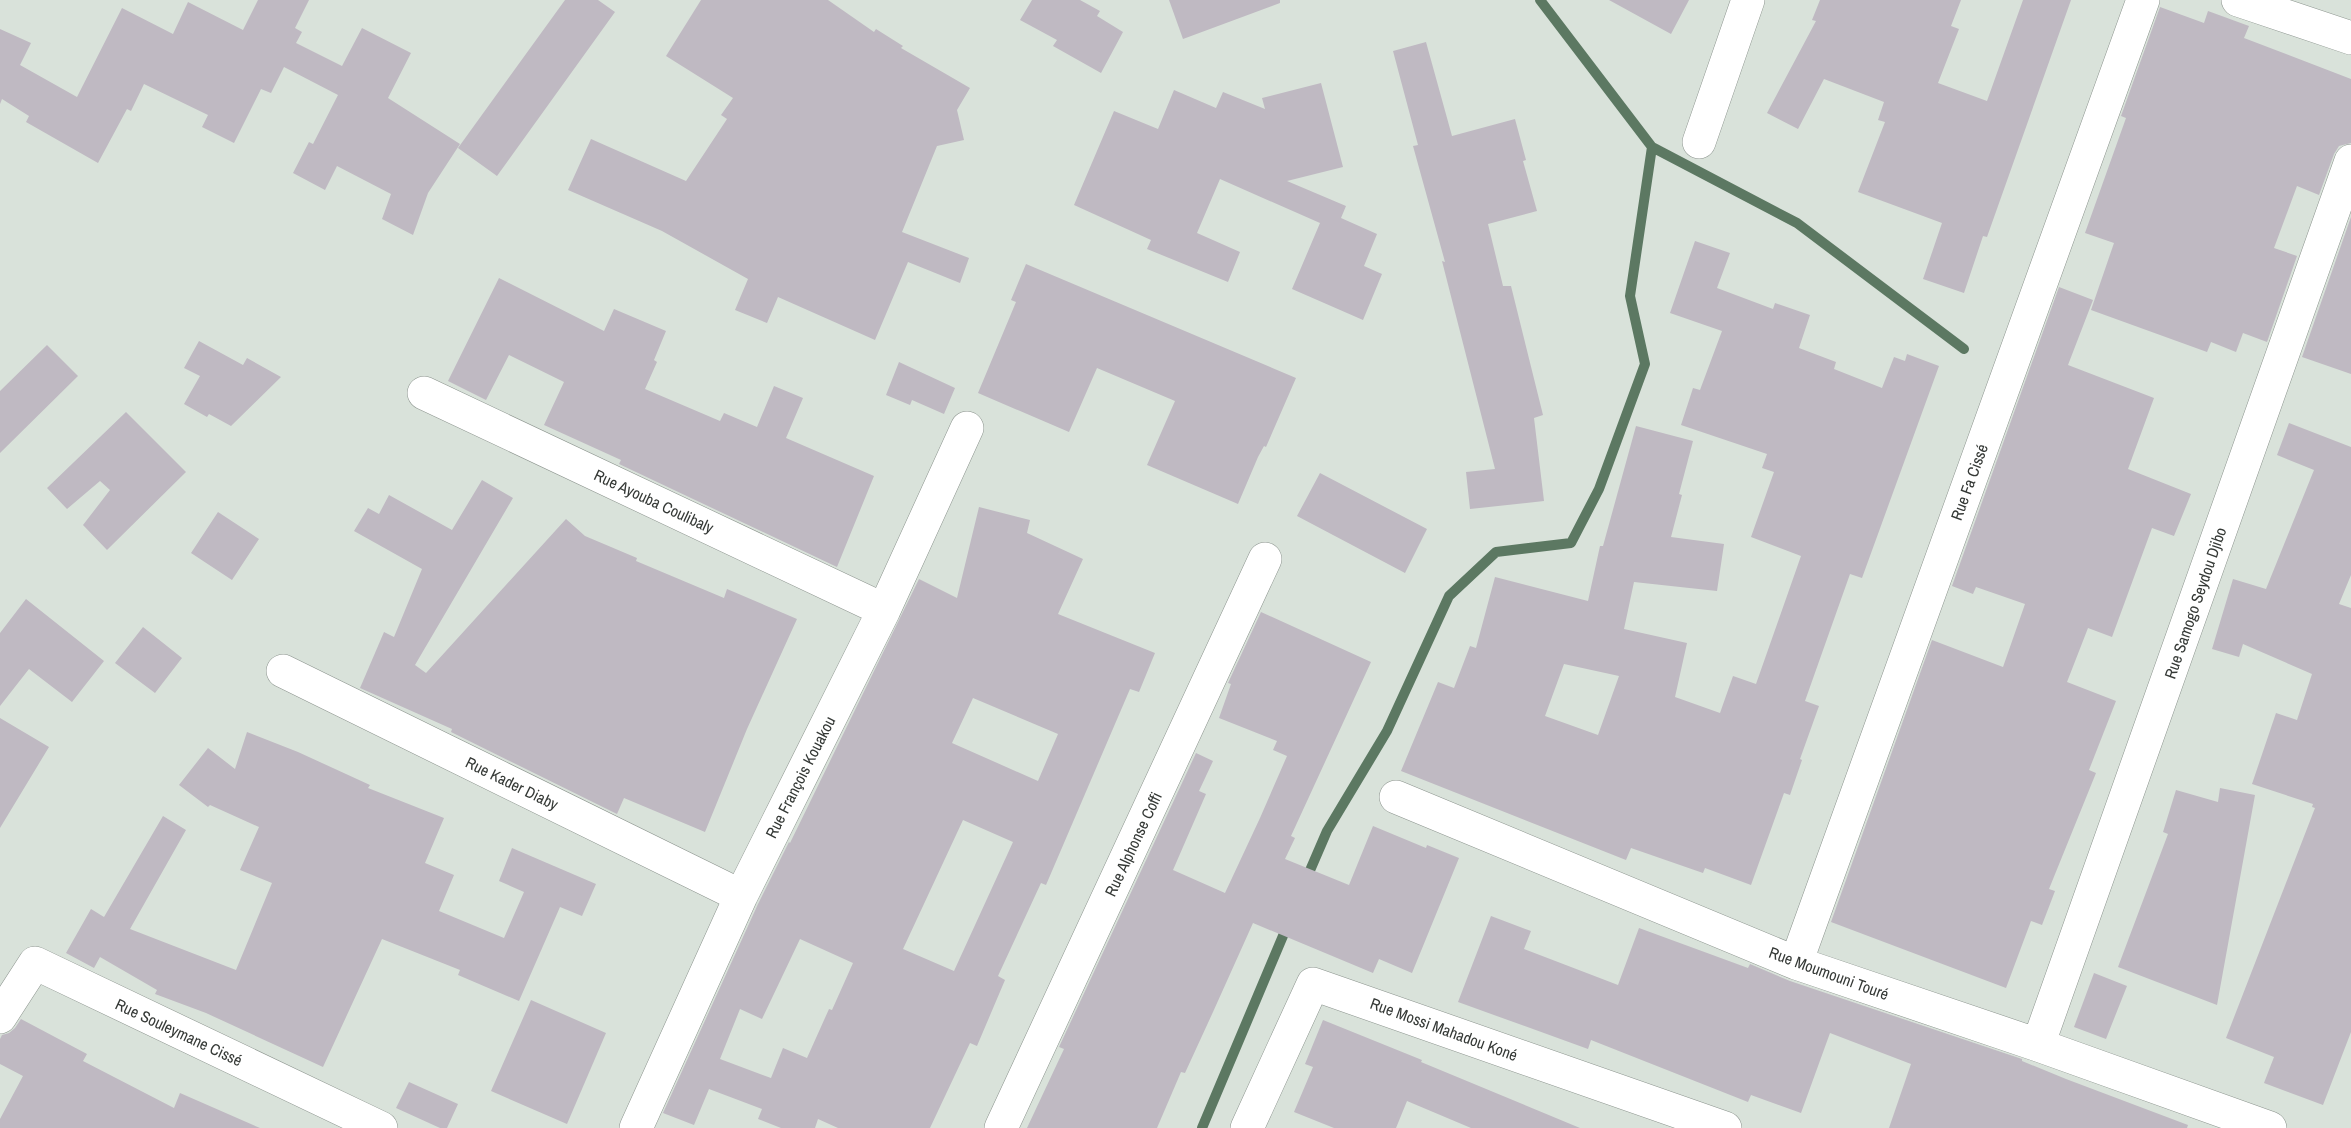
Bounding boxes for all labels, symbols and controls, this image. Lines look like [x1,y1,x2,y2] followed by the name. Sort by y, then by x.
[1945,441,1993,523] street label: Rue Fa Cissé
[591,464,718,539] street label: Rue Ayouba Coulibaly
[2159,524,2231,682] street label: Rue Samogo Seydou Djibo
[760,712,840,842] street label: Rue François Kouakou
[462,751,562,815] street label: Rue Kader Diaby
[1099,788,1167,900] street label: Rue Alphonse Coffi
[1766,941,1892,1005] street label: Rue Moumouni Touré
[1367,992,1521,1066] street label: Rue Mossi Mahadou Koné
[112,993,246,1071] street label: Rue Souleymane Cissé

